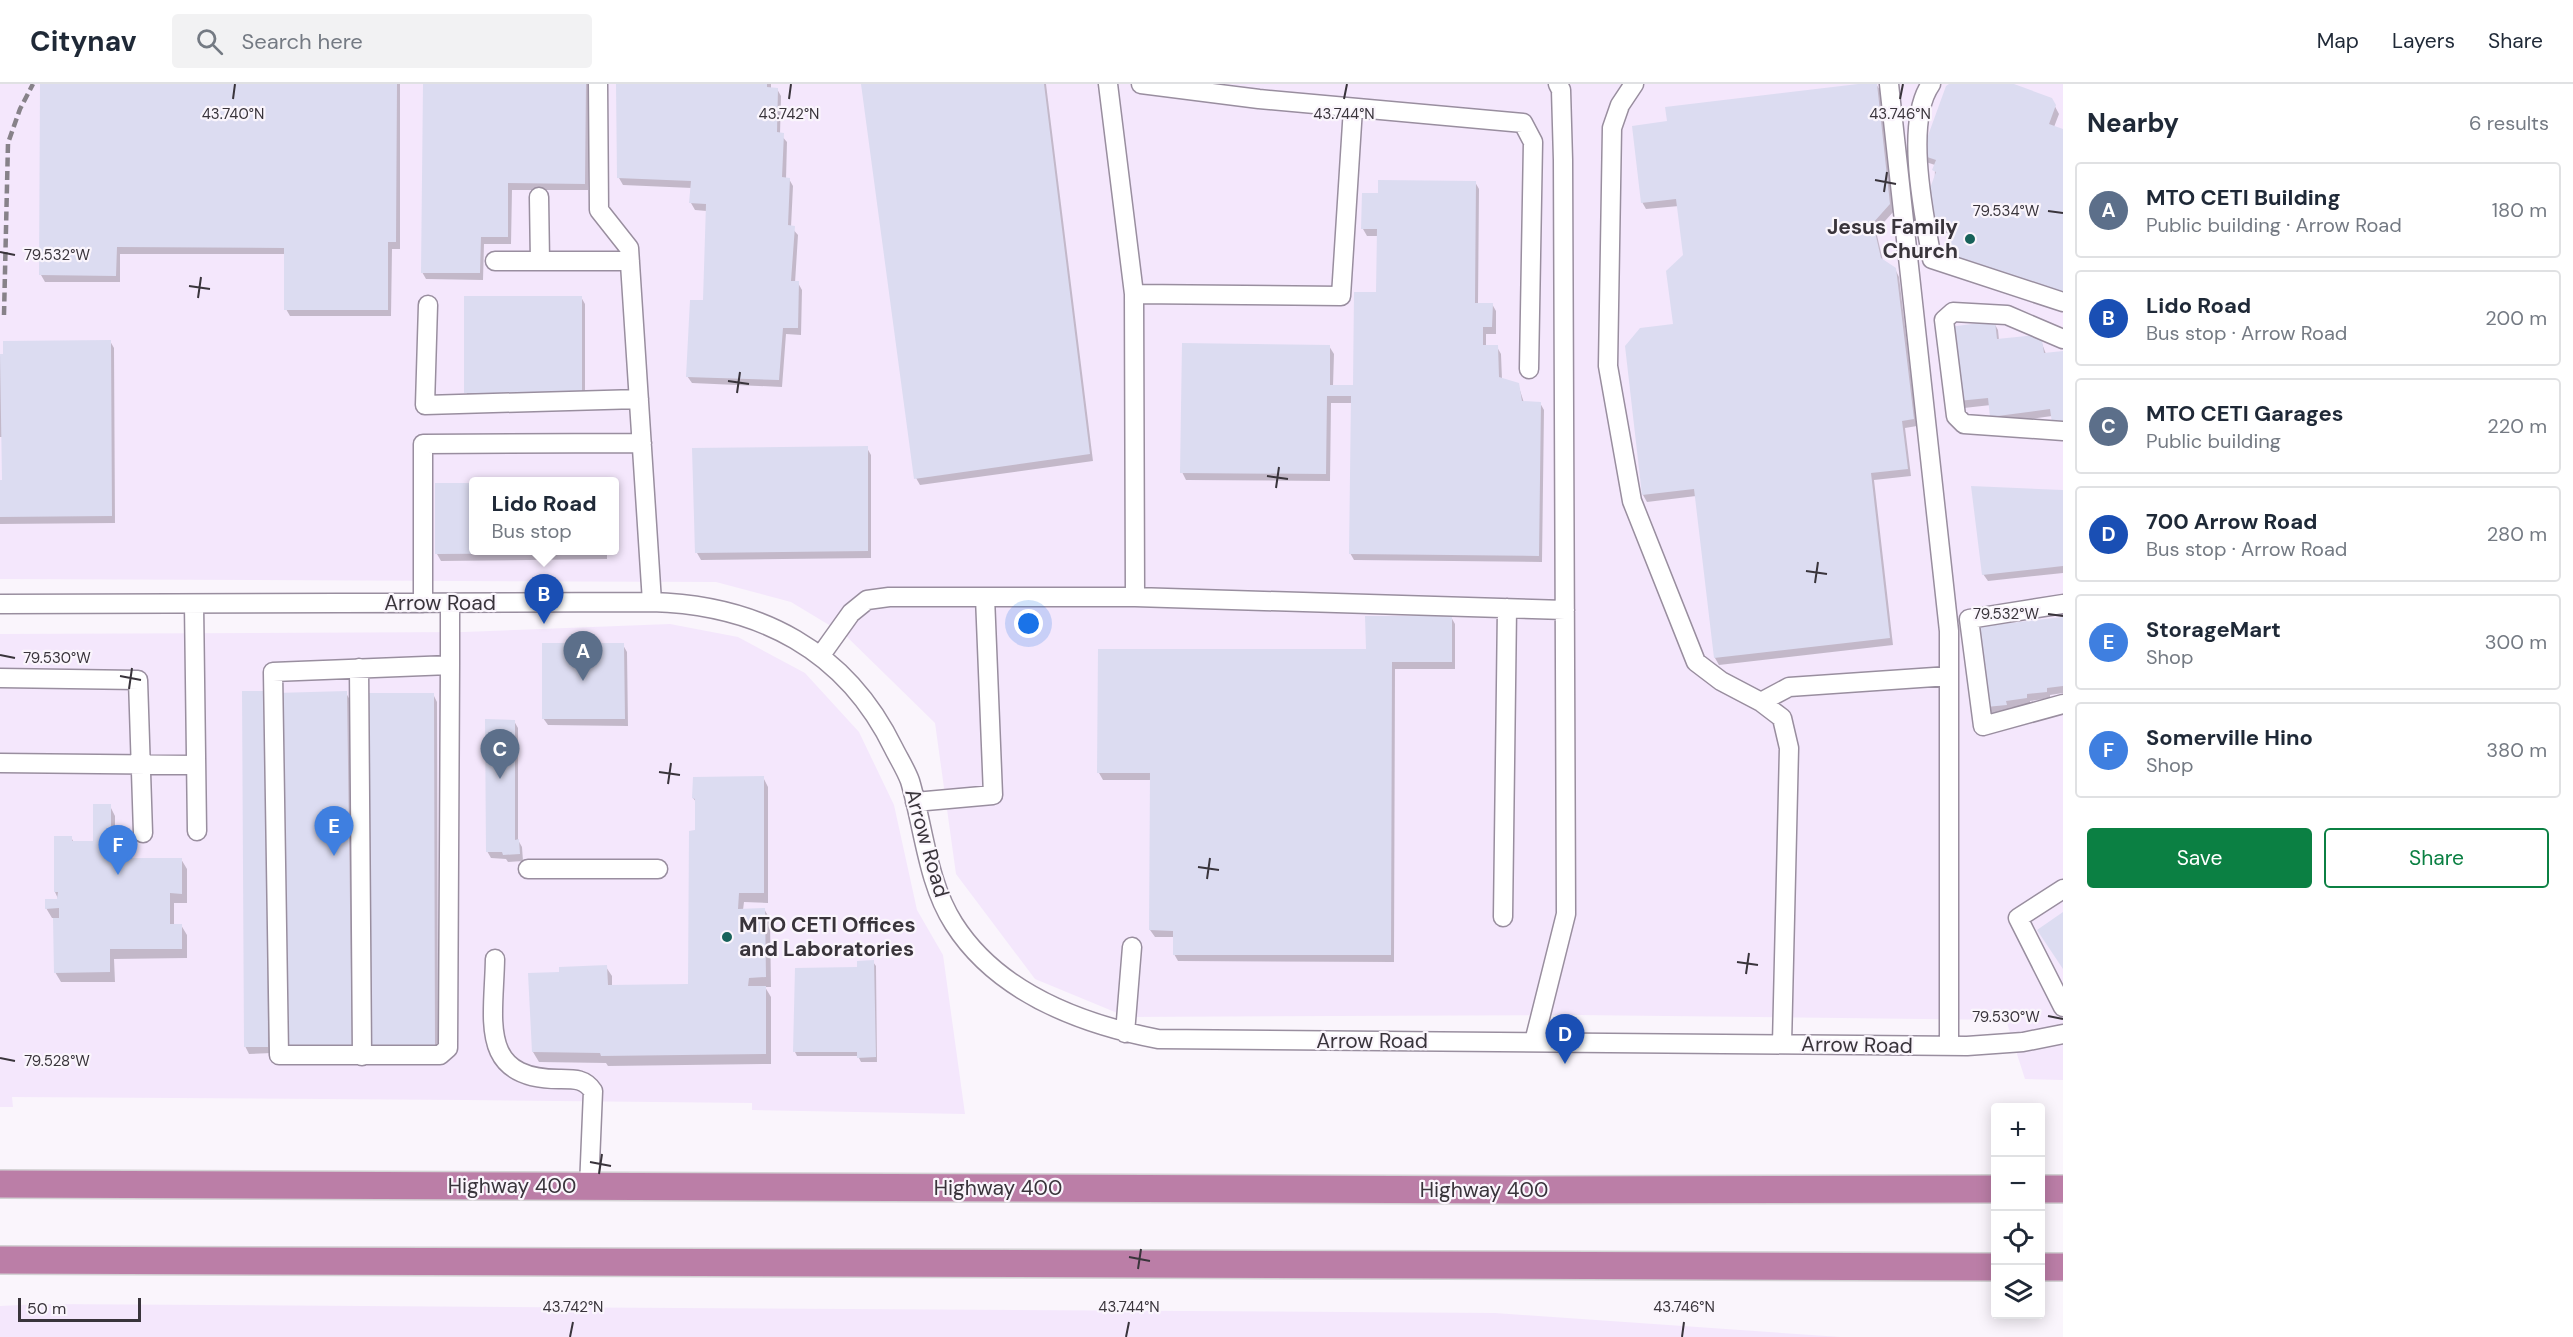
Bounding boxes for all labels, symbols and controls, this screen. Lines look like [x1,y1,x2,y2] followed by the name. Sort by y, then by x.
[172,14,592,68] search box
[30,23,136,60] text: Citynav
[193,25,226,58] icon: search
[241,27,363,56] text: Search here
[2317,27,2359,55] text: Map
[2392,27,2455,55] text: Layers
[2488,27,2543,55] text: Share
[202,104,264,124] text: 43.740°N
[759,104,819,124] text: 43.742°N
[1313,104,1375,124] text: 43.744°N
[1869,104,1931,124] text: 43.746°N
[2087,106,2179,140] text: Nearby
[2469,110,2549,136] text: 6 results
[2146,183,2341,212] text: MTO CETI Building
[2101,197,2116,223] text: A
[2492,197,2547,223] text: 180 m
[1973,201,2040,221] text: 79.534°W
[2146,212,2402,238] text: Public building · Arrow Road
[1827,213,1958,265] place label: Jesus Family Church
[1963,232,1977,246] marker: Jesus Family Church
[24,245,90,265] text: 79.532°W
[2146,291,2251,320] text: Lido Road
[2102,305,2115,331] text: B
[2485,305,2547,331] text: 200 m
[2146,320,2347,346] text: Bus stop · Arrow Road
[2146,399,2343,428] text: MTO CETI Garages
[2101,413,2116,439] text: C
[2487,413,2547,439] text: 220 m
[2146,428,2281,454] text: Public building
[469,477,619,555] popup
[491,489,597,518] text: Lido Road
[2146,507,2317,536] text: 700 Arrow Road
[491,518,572,544] text: Bus stop
[2101,521,2116,547] text: D
[2487,521,2547,547] text: 280 m
[2146,536,2347,562] text: Bus stop · Arrow Road
[524,574,564,624] pin: B
[384,589,496,617] street label: Arrow Road
[1973,604,2039,624] text: 79.532°W
[1014,609,1043,638] your location
[2146,615,2281,644] text: StorageMart
[2103,629,2114,655] text: E
[2485,629,2547,655] text: 300 m
[564,632,602,681] pin: A
[2146,644,2193,670] text: Shop
[23,648,91,668] text: 79.530°W
[2146,723,2313,752] text: Somerville Hino
[480,730,520,779] pin: C
[2103,737,2114,763] text: F
[2486,737,2547,763] text: 380 m
[2146,752,2193,778] text: Shop
[898,785,956,901] street label: Arrow Road
[314,806,354,856] pin: E
[98,826,138,875] pin: F
[2087,828,2312,888] button: Save
[2324,828,2549,888] button: Share
[739,911,916,963] place label: MTO CETI Offices and Laboratories
[720,930,734,944] marker: MTO CETI Offices and Laboratories
[1972,1007,2040,1027] text: 79.530°W
[1546,1014,1584,1064] pin: D
[1316,1027,1428,1055] street label: Arrow Road
[1801,1030,1913,1060] street label: Arrow Road
[24,1051,90,1071] text: 79.528°W
[1991,1103,2045,1319] map controls
[1991,1103,2045,1157] button: +
[1991,1157,2045,1211] button: −
[448,1172,576,1200] street label: Highway 400
[934,1174,1062,1202] street label: Highway 400
[1420,1176,1548,1204] street label: Highway 400
[1991,1211,2045,1265] button: locate
[1991,1265,2045,1319] button: layers
[18,1295,141,1322] scale bar
[543,1297,603,1317] text: 43.742°N
[1098,1297,1160,1317] text: 43.744°N
[1653,1297,1715,1317] text: 43.746°N
[27,1298,66,1319] text: 50 m

